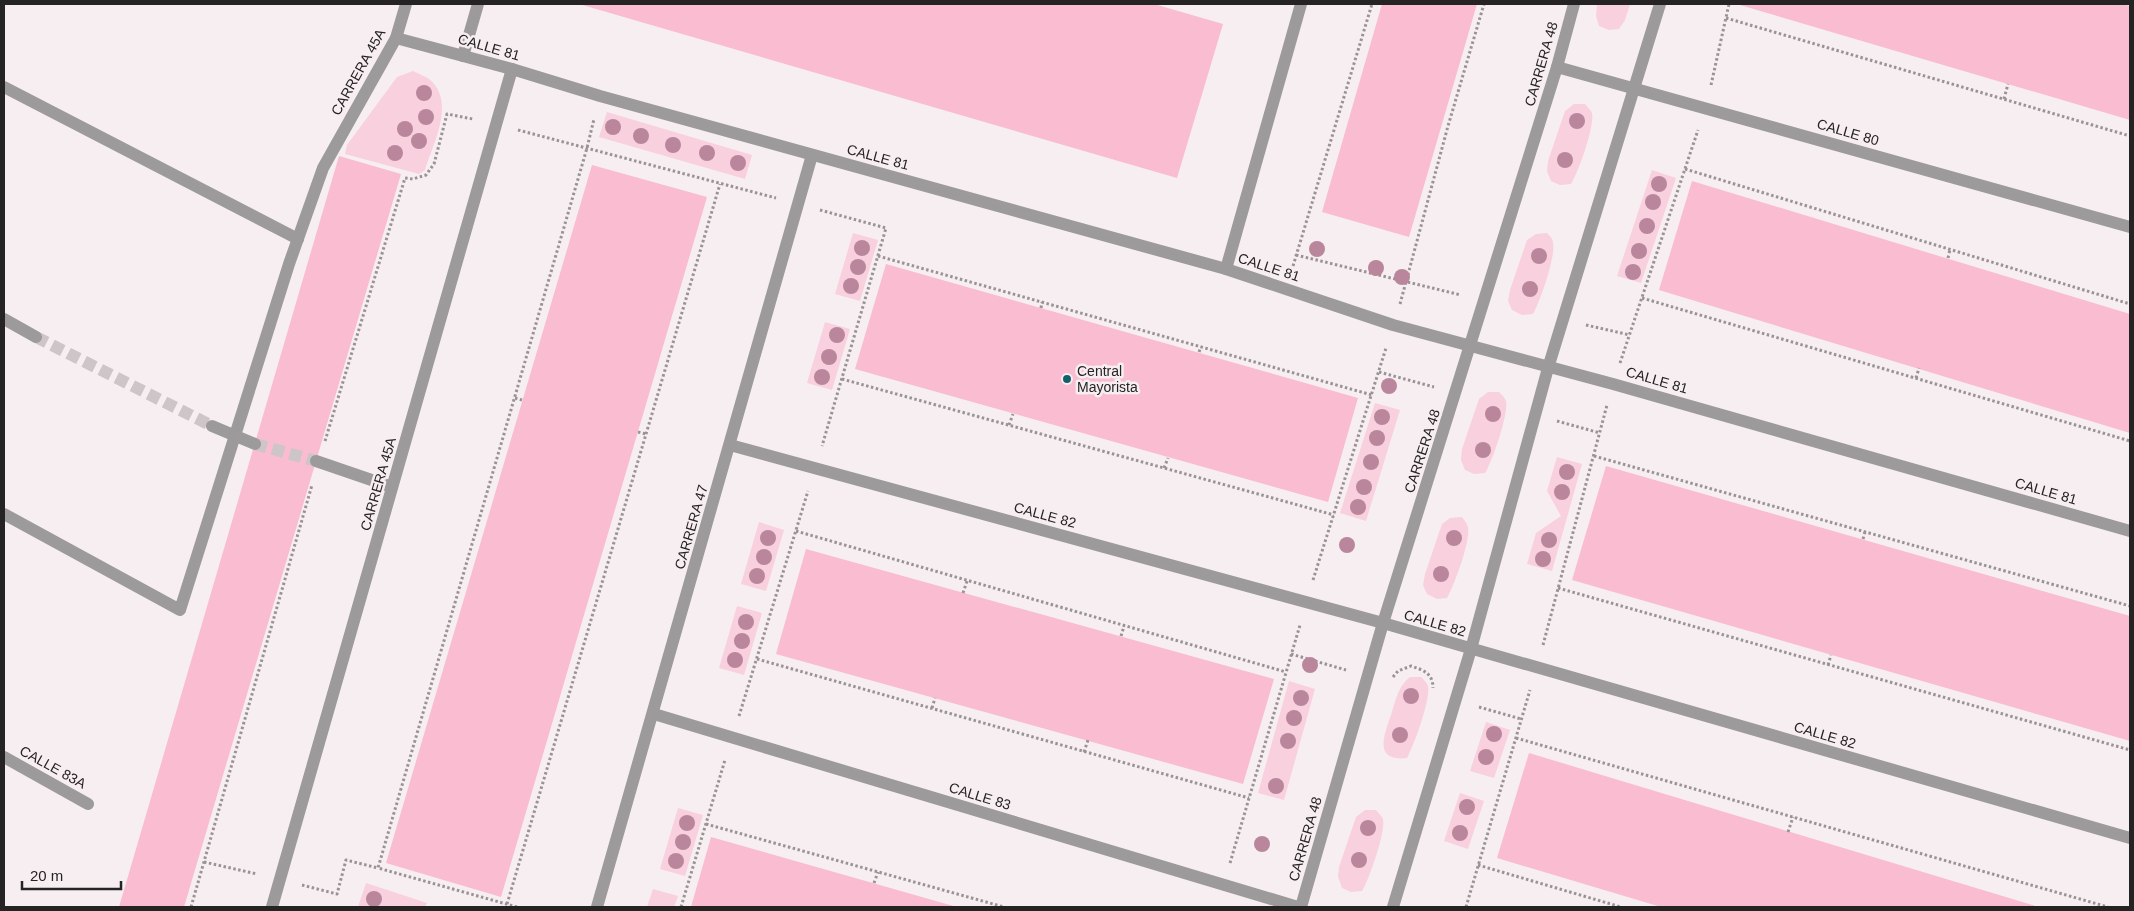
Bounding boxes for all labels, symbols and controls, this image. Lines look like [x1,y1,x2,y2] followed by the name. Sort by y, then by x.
[1521,20,1561,108] street label: CARRERA 48
[328,25,389,118] street label: CARRERA 45A
[456,31,522,64] street label: CALLE 81
[1815,116,1881,149] street label: CALLE 80
[845,141,911,173] street label: CALLE 81
[1236,250,1302,285] street label: CALLE 81
[1077,363,1138,395] place label: Central Mayorista
[1624,364,1690,397] street label: CALLE 81
[1061,373,1073,385] marker: Central Mayorista
[1401,407,1443,495] street label: CARRERA 48
[357,435,399,533] street label: CARRERA 45A
[2013,475,2079,508] street label: CALLE 81
[671,483,711,571] street label: CARRERA 47
[1012,499,1078,531] street label: CALLE 82
[1402,607,1468,640] street label: CALLE 82
[1792,719,1858,752] street label: CALLE 82
[17,742,89,792] street label: CALLE 83A
[947,779,1013,813] street label: CALLE 83
[1285,795,1325,883] street label: CARRERA 48
[22,858,121,890] scale bar
[30,867,63,884] text: 20 m

